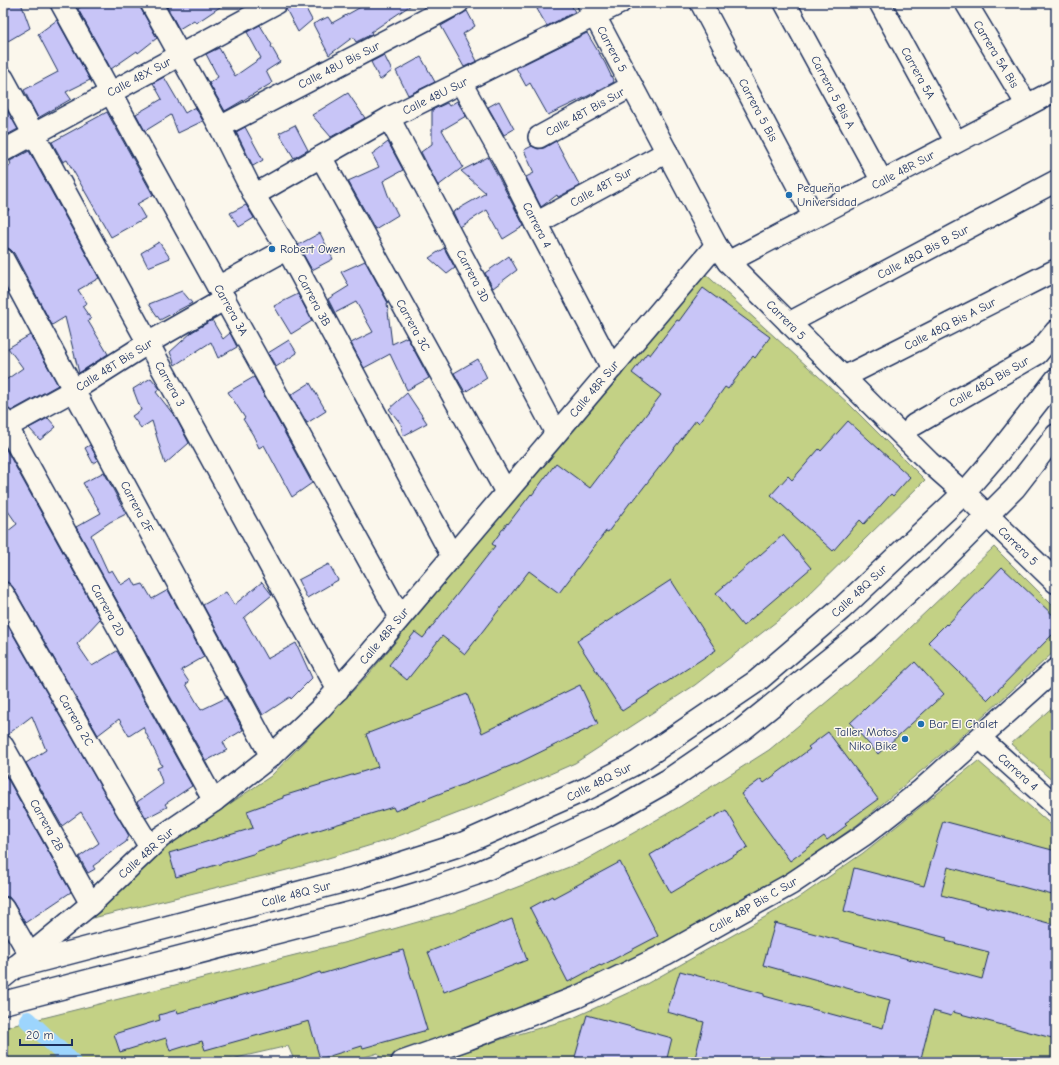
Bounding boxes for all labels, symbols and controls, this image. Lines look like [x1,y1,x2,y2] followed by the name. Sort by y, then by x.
[970,18,1022,90] street label: Carrera 5A Bis
[594,24,630,74] street label: Carrera 5
[296,38,382,92] street label: Calle 48U Bis Sur
[898,45,938,101] street label: Carrera 5A
[808,53,858,131] street label: Carrera 5 Bis A
[105,54,174,100] street label: Calle 48X Sur
[400,74,470,118] street label: Calle 48U Sur
[736,76,780,144] street label: Carrera 5 Bis
[543,84,627,139] street label: Calle 48T Bis Sur
[869,147,937,192] street label: Calle 48R Sur
[568,164,635,210] street label: Calle 48T Sur
[797,181,857,209] place label: Pequeña Universidad
[784,190,794,200] marker: Pequeña Universidad
[520,200,555,250] street label: Carrera 4
[875,222,971,282] street label: Calle 48Q Bis B Sur
[280,242,345,256] place label: Robert Owen
[267,244,277,254] marker: Robert Owen
[453,247,493,305] street label: Carrera 3D
[294,271,334,329] street label: Carrera 3B
[211,282,251,338] street label: Carrera 3A
[902,295,998,353] street label: Calle 48Q Bis A Sur
[393,297,433,353] street label: Carrera 3C
[763,297,809,343] street label: Carrera 5
[73,336,155,394] street label: Calle 48T Bis Sur
[947,353,1032,411] street label: Calle 48Q Bis Sur
[566,358,622,420] street label: Calle 48R Sur
[152,359,188,409] street label: Carrera 3
[117,479,157,535] street label: Carrera 2F
[995,524,1041,568] street label: Carrera 5
[828,562,890,620] street label: Calle 48Q Sur
[88,581,128,639] street label: Carrera 2D
[356,605,412,667] street label: Calle 48R Sur
[56,692,96,748] street label: Carrera 2C
[929,717,998,731] place label: Bar El Chalet
[916,719,926,729] marker: Bar El Chalet
[835,725,897,753] place label: Taller Motos Niko Bike
[900,734,910,744] marker: Taller Motos Niko Bike
[995,750,1041,794] street label: Carrera 4
[564,760,634,804] street label: Calle 48Q Sur
[27,797,67,853] street label: Carrera 2B
[115,824,177,881] street label: Calle 48R Sur
[706,874,800,936] street label: Calle 48P Bis C Sur
[260,878,332,910] street label: Calle 48Q Sur
[20,1021,72,1047] scale bar
[26,1028,54,1042] text: 20 m

